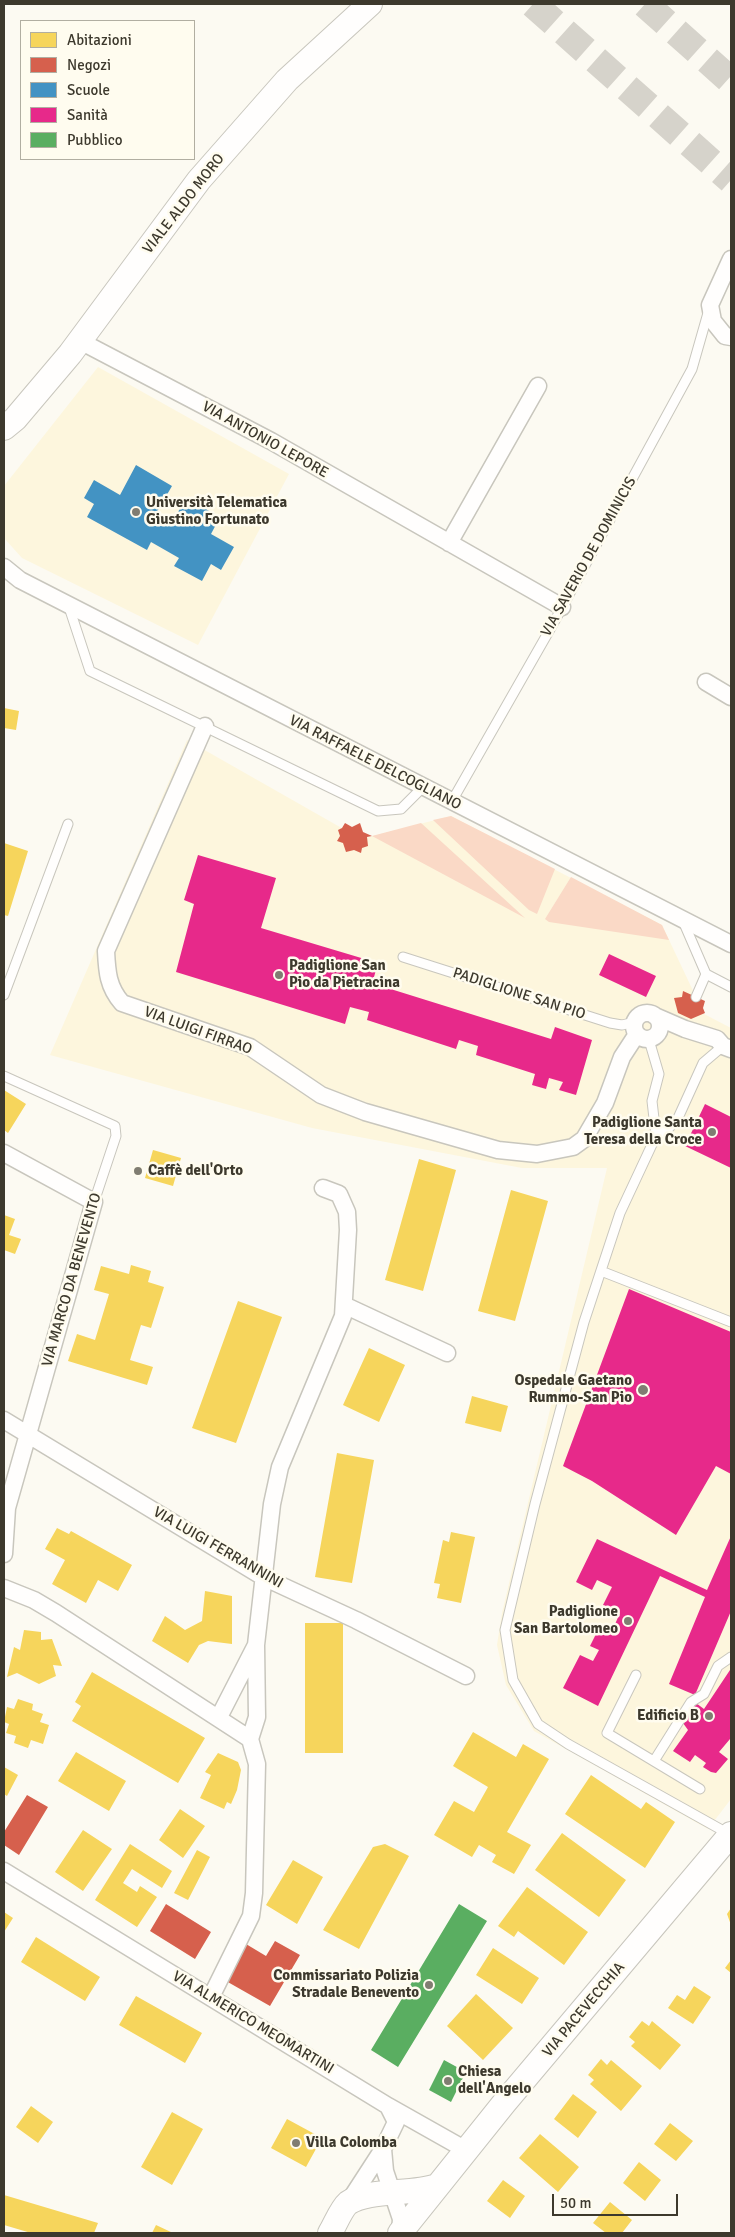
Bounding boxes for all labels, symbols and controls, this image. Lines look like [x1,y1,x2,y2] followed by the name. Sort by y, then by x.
[20,20,195,160] legend
[67,31,132,49] text: Abitazioni
[67,56,111,74] text: Negozi
[67,81,110,99] text: Scuole
[67,106,108,124] text: Sanità
[67,131,123,149] text: Pubblico
[139,150,229,258] street label: VIALE ALDO MORO
[199,398,331,482] street label: VIA ANTONIO LEPORE
[538,474,640,640] street label: VIA SAVERIO DE DOMINICIS
[146,494,287,529] place label: Università Telematica Giustino Fortunato
[130,506,142,518] marker: Università Telematica Giustino Fortunato
[286,712,464,814] street label: VIA RAFFAELE DELCOGLIANO
[289,957,400,992] place label: Padiglione San Pio da Pietracina
[450,964,588,1024] street label: PADIGLIONE SAN PIO
[273,969,285,981] marker: Padiglione San Pio da Pietracina
[141,1003,255,1059] street label: VIA LUIGI FIRRAO
[584,1114,702,1149] place label: Padiglione Santa Teresa della Croce
[706,1126,718,1138] marker: Padiglione Santa Teresa della Croce
[148,1162,243,1180] place label: Caffè dell'Orto
[132,1165,144,1177] marker: Caffè dell'Orto
[39,1191,105,1369] street label: VIA MARCO DA BENEVENTO
[515,1372,632,1407] place label: Ospedale Gaetano Rummo-San Pio
[636,1383,650,1397] marker: Ospedale Gaetano Rummo-San Pio
[150,1503,286,1593] street label: VIA LUIGI FERRANNINI
[514,1603,618,1638] place label: Padiglione San Bartolomeo
[622,1615,634,1627] marker: Padiglione San Bartolomeo
[637,1707,699,1725] place label: Edificio B
[703,1710,715,1722] marker: Edificio B
[539,1959,629,2061] street label: VIA PACEVECCHIA
[273,1967,419,2002] place label: Commissariato Polizia Stradale Benevento
[169,1968,337,2078] street label: VIA ALMERICO MEOMARTINI
[423,1979,435,1991] marker: Commissariato Polizia Stradale Benevento
[458,2063,531,2098] place label: Chiesa dell'Angelo
[442,2075,454,2087] marker: Chiesa dell'Angelo
[306,2134,397,2152] place label: Villa Colomba
[290,2137,302,2149] marker: Villa Colomba
[555,2184,681,2216] scale bar
[560,2194,591,2212] text: 50 m

